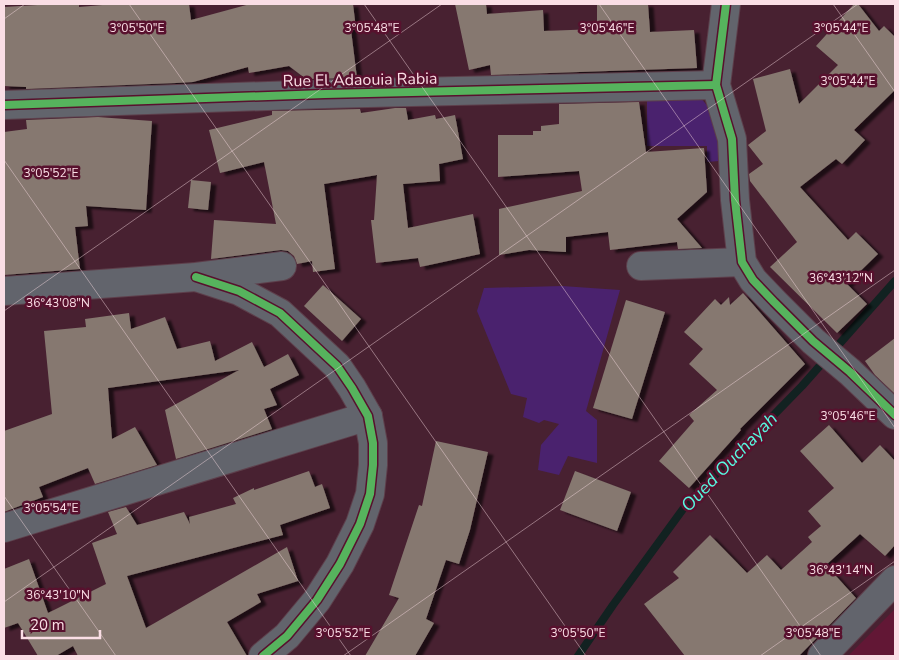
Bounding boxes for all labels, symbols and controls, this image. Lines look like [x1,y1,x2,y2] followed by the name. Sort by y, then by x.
[110,20,164,36] text: 3°05'50"E
[345,20,399,36] text: 3°05'48"E
[580,20,634,36] text: 3°05'46"E
[814,20,868,36] text: 3°05'44"E
[282,68,438,92] street label: Rue El Adaouia Rabia
[821,73,875,89] text: 3°05'44"E
[24,165,78,181] text: 3°05'52"E
[809,270,873,286] text: 36°43'12"N
[26,295,90,311] text: 36°43'08"N
[675,407,783,517] water label: Oued Ouchayah
[821,408,875,424] text: 3°05'46"E
[24,500,78,516] text: 3°05'54"E
[809,562,873,578] text: 36°43'14"N
[26,587,90,603] text: 36°43'10"N
[22,608,100,640] scale bar
[30,615,65,635] text: 20 m
[316,625,370,641] text: 3°05'52"E
[551,625,605,641] text: 3°05'50"E
[786,625,840,641] text: 3°05'48"E

